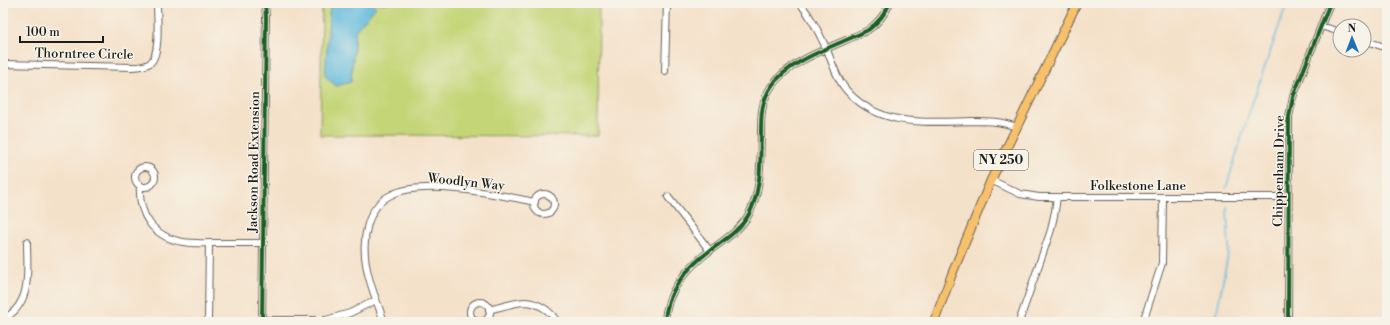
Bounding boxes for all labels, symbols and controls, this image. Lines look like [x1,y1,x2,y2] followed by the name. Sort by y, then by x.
[20,18,103,44] scale bar
[1332,18,1372,58] north arrow
[1347,22,1357,36] text: N
[26,25,60,40] text: 100 m
[34,45,134,63] street label: Thorntree Circle
[245,91,263,234] street label: Jackson Road Extension
[1270,115,1288,227] street label: Chippenham Drive
[974,150,1028,170] road number: NY 250
[426,170,506,194] street label: Woodlyn Way
[1090,178,1186,194] street label: Folkestone Lane

